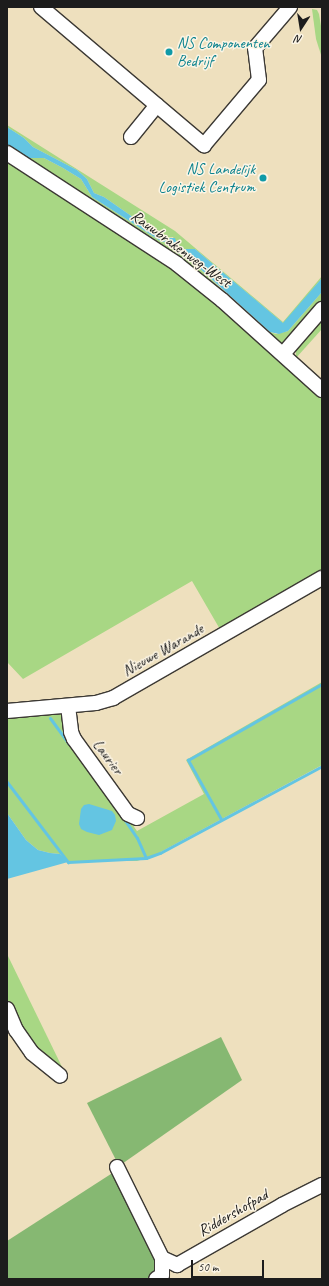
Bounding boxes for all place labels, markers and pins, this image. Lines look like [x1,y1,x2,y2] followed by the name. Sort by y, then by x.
[177,33,269,71] place label: NS Componenten Bedrijf
[164,47,174,57] marker: NS Componenten Bedrijf
[159,159,255,197] place label: NS Landelijk Logistiek Centrum
[258,173,268,183] marker: NS Landelijk Logistiek Centrum

